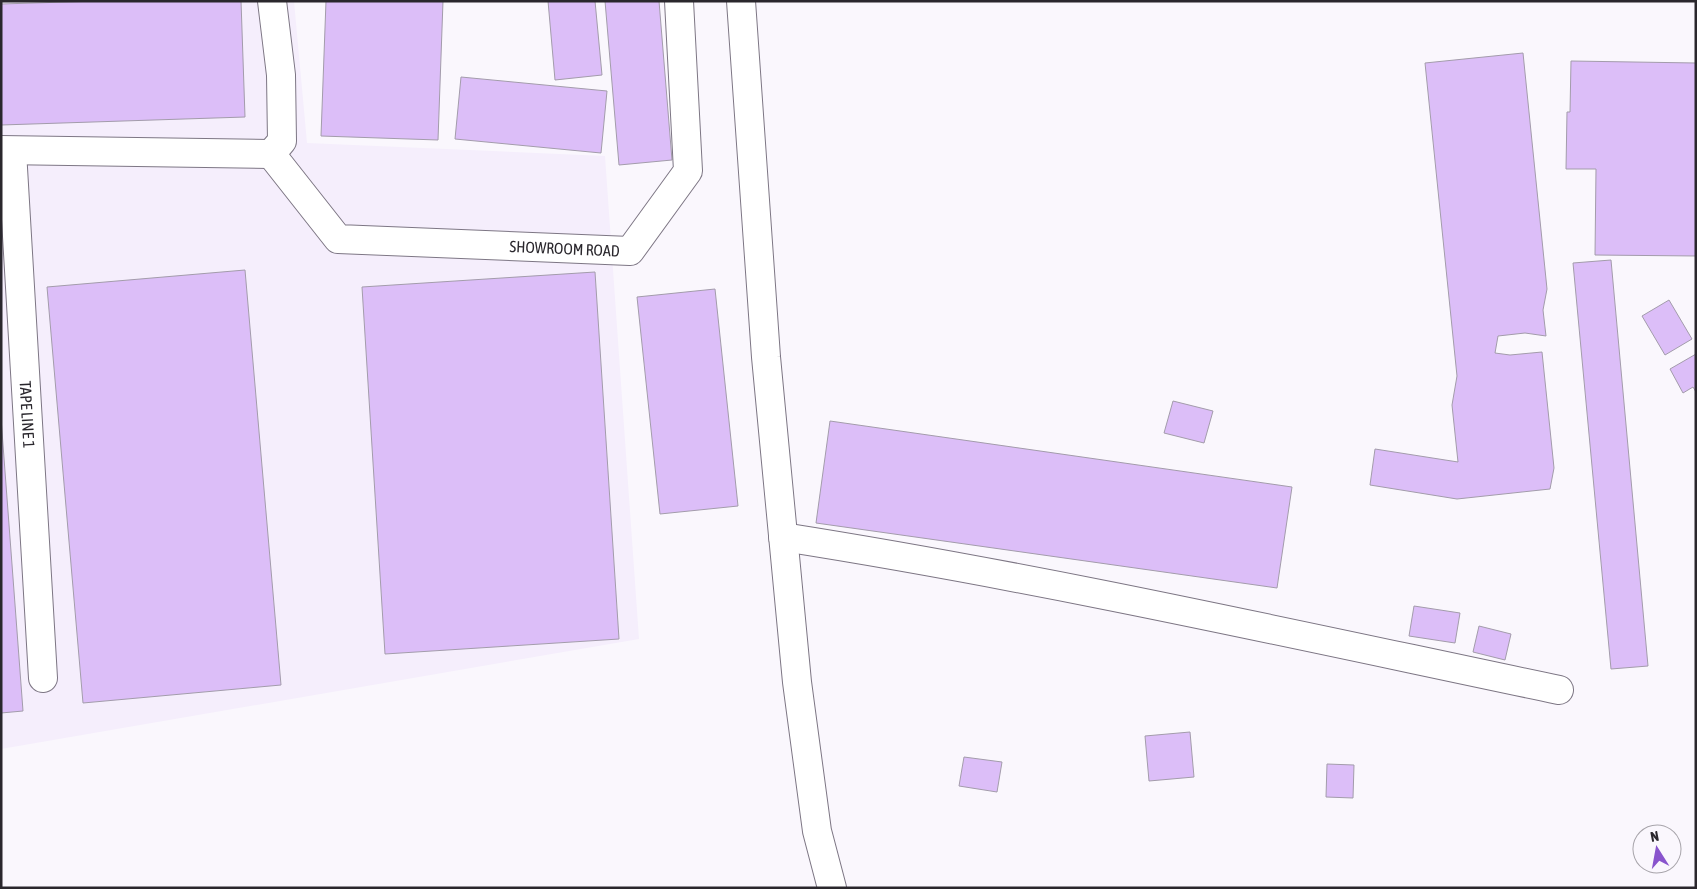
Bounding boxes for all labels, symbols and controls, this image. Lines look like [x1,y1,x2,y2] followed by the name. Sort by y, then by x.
[509,237,620,260] street label: SHOWROOM ROAD
[17,380,38,449] street label: TAPE LINE 1
[1632,824,1682,874] north arrow
[1649,828,1660,845] text: N

